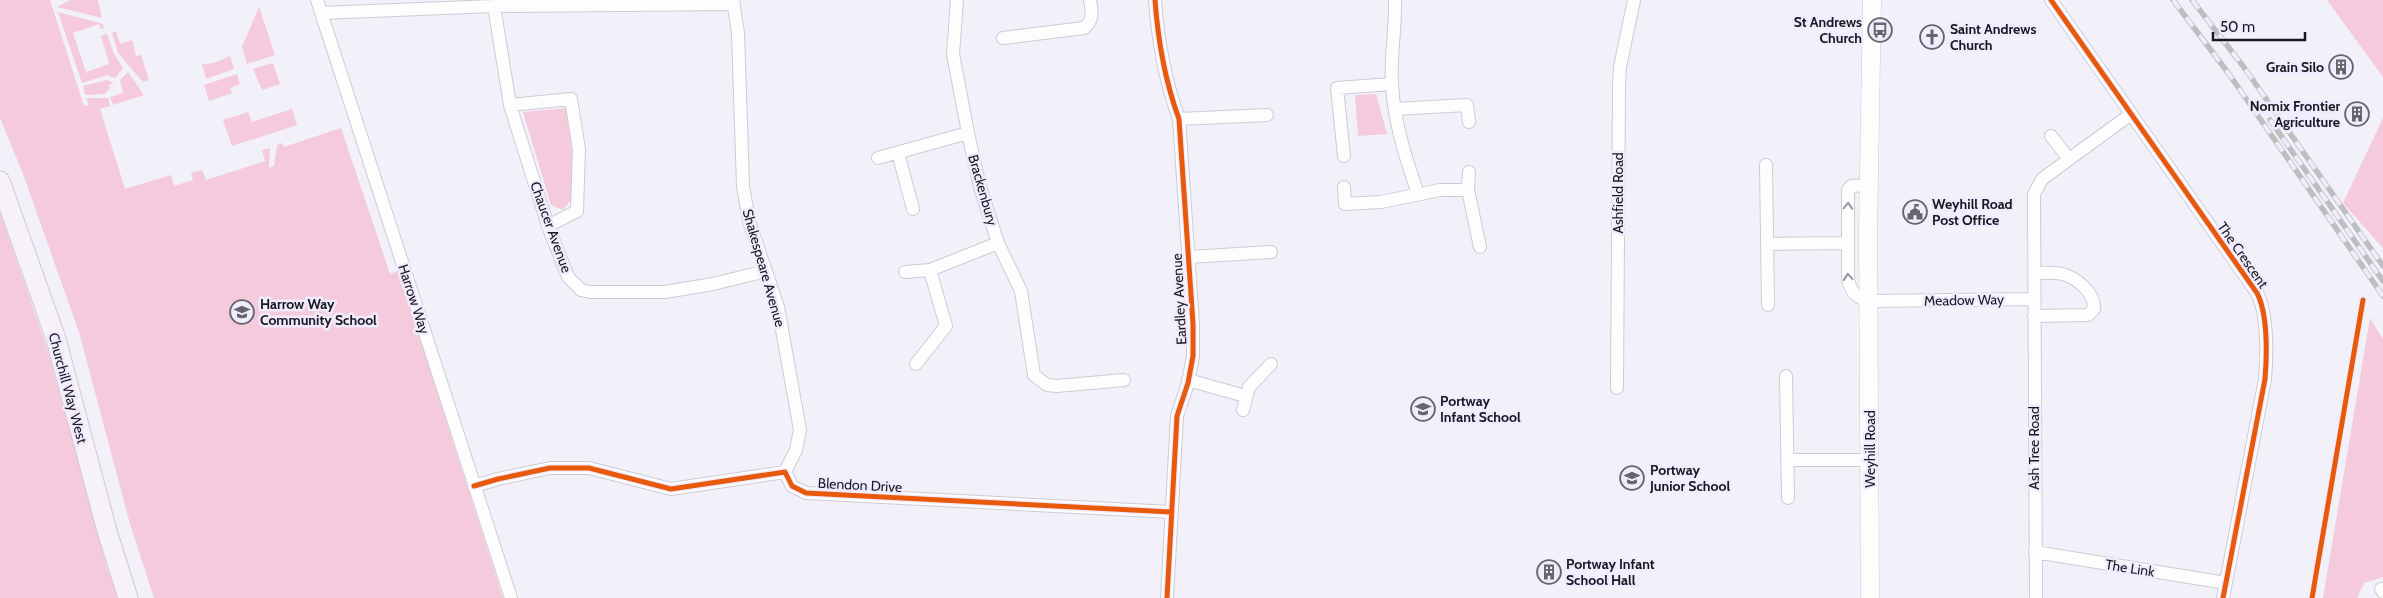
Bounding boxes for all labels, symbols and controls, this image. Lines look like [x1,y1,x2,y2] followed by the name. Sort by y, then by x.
[2213,10,2306,42] scale bar
[1794,13,1862,47] place label: St Andrews Church
[1867,17,1893,43] bus stop icon: St Andrews Church
[2220,18,2255,36] text: 50 m
[1950,20,2036,54] place label: Saint Andrews Church
[1919,24,1945,50] church icon: Saint Andrews Church
[2328,54,2354,80] building icon: Grain Silo
[2266,58,2324,76] place label: Grain Silo
[2250,97,2340,131] place label: Nomix Frontier Agriculture
[2344,101,2370,127] building icon: Nomix Frontier Agriculture
[964,152,1002,228] street label: Brackenbury
[1609,152,1627,234] street label: Ashfield Road
[526,179,576,275] street label: Chaucer Avenue
[1932,195,2013,229] place label: Weyhill Road Post Office
[1902,199,1928,225] public building icon: Weyhill Road Post Office
[1842,201,1853,209] one-way arrow
[739,207,789,329] street label: Shakespeare Avenue
[2214,218,2273,292] street label: The Crescent
[1168,253,1190,345] street label: Eardley Avenue
[394,262,434,336] street label: Harrow Way
[1843,273,1854,281] one-way arrow
[1924,290,2004,310] street label: Meadow Way
[260,295,377,329] place label: Harrow Way Community School
[229,299,255,325] school or university icon: Harrow Way Community School
[45,331,92,446] street label: Churchill Way West
[1440,392,1521,426] place label: Portway Infant School
[1410,396,1436,422] school or university icon: Portway Infant School
[2025,406,2043,490] street label: Ash Tree Road
[1861,410,1879,488] street label: Weyhill Road
[1649,461,1731,495] place label: Portway Junior School
[1619,465,1645,491] school or university icon: Portway Junior School
[817,474,903,496] street label: Blendon Drive
[1566,555,1655,589] place label: Portway Infant School Hall
[2104,555,2156,581] street label: The Link
[1536,559,1562,585] building icon: Portway Infant School Hall

